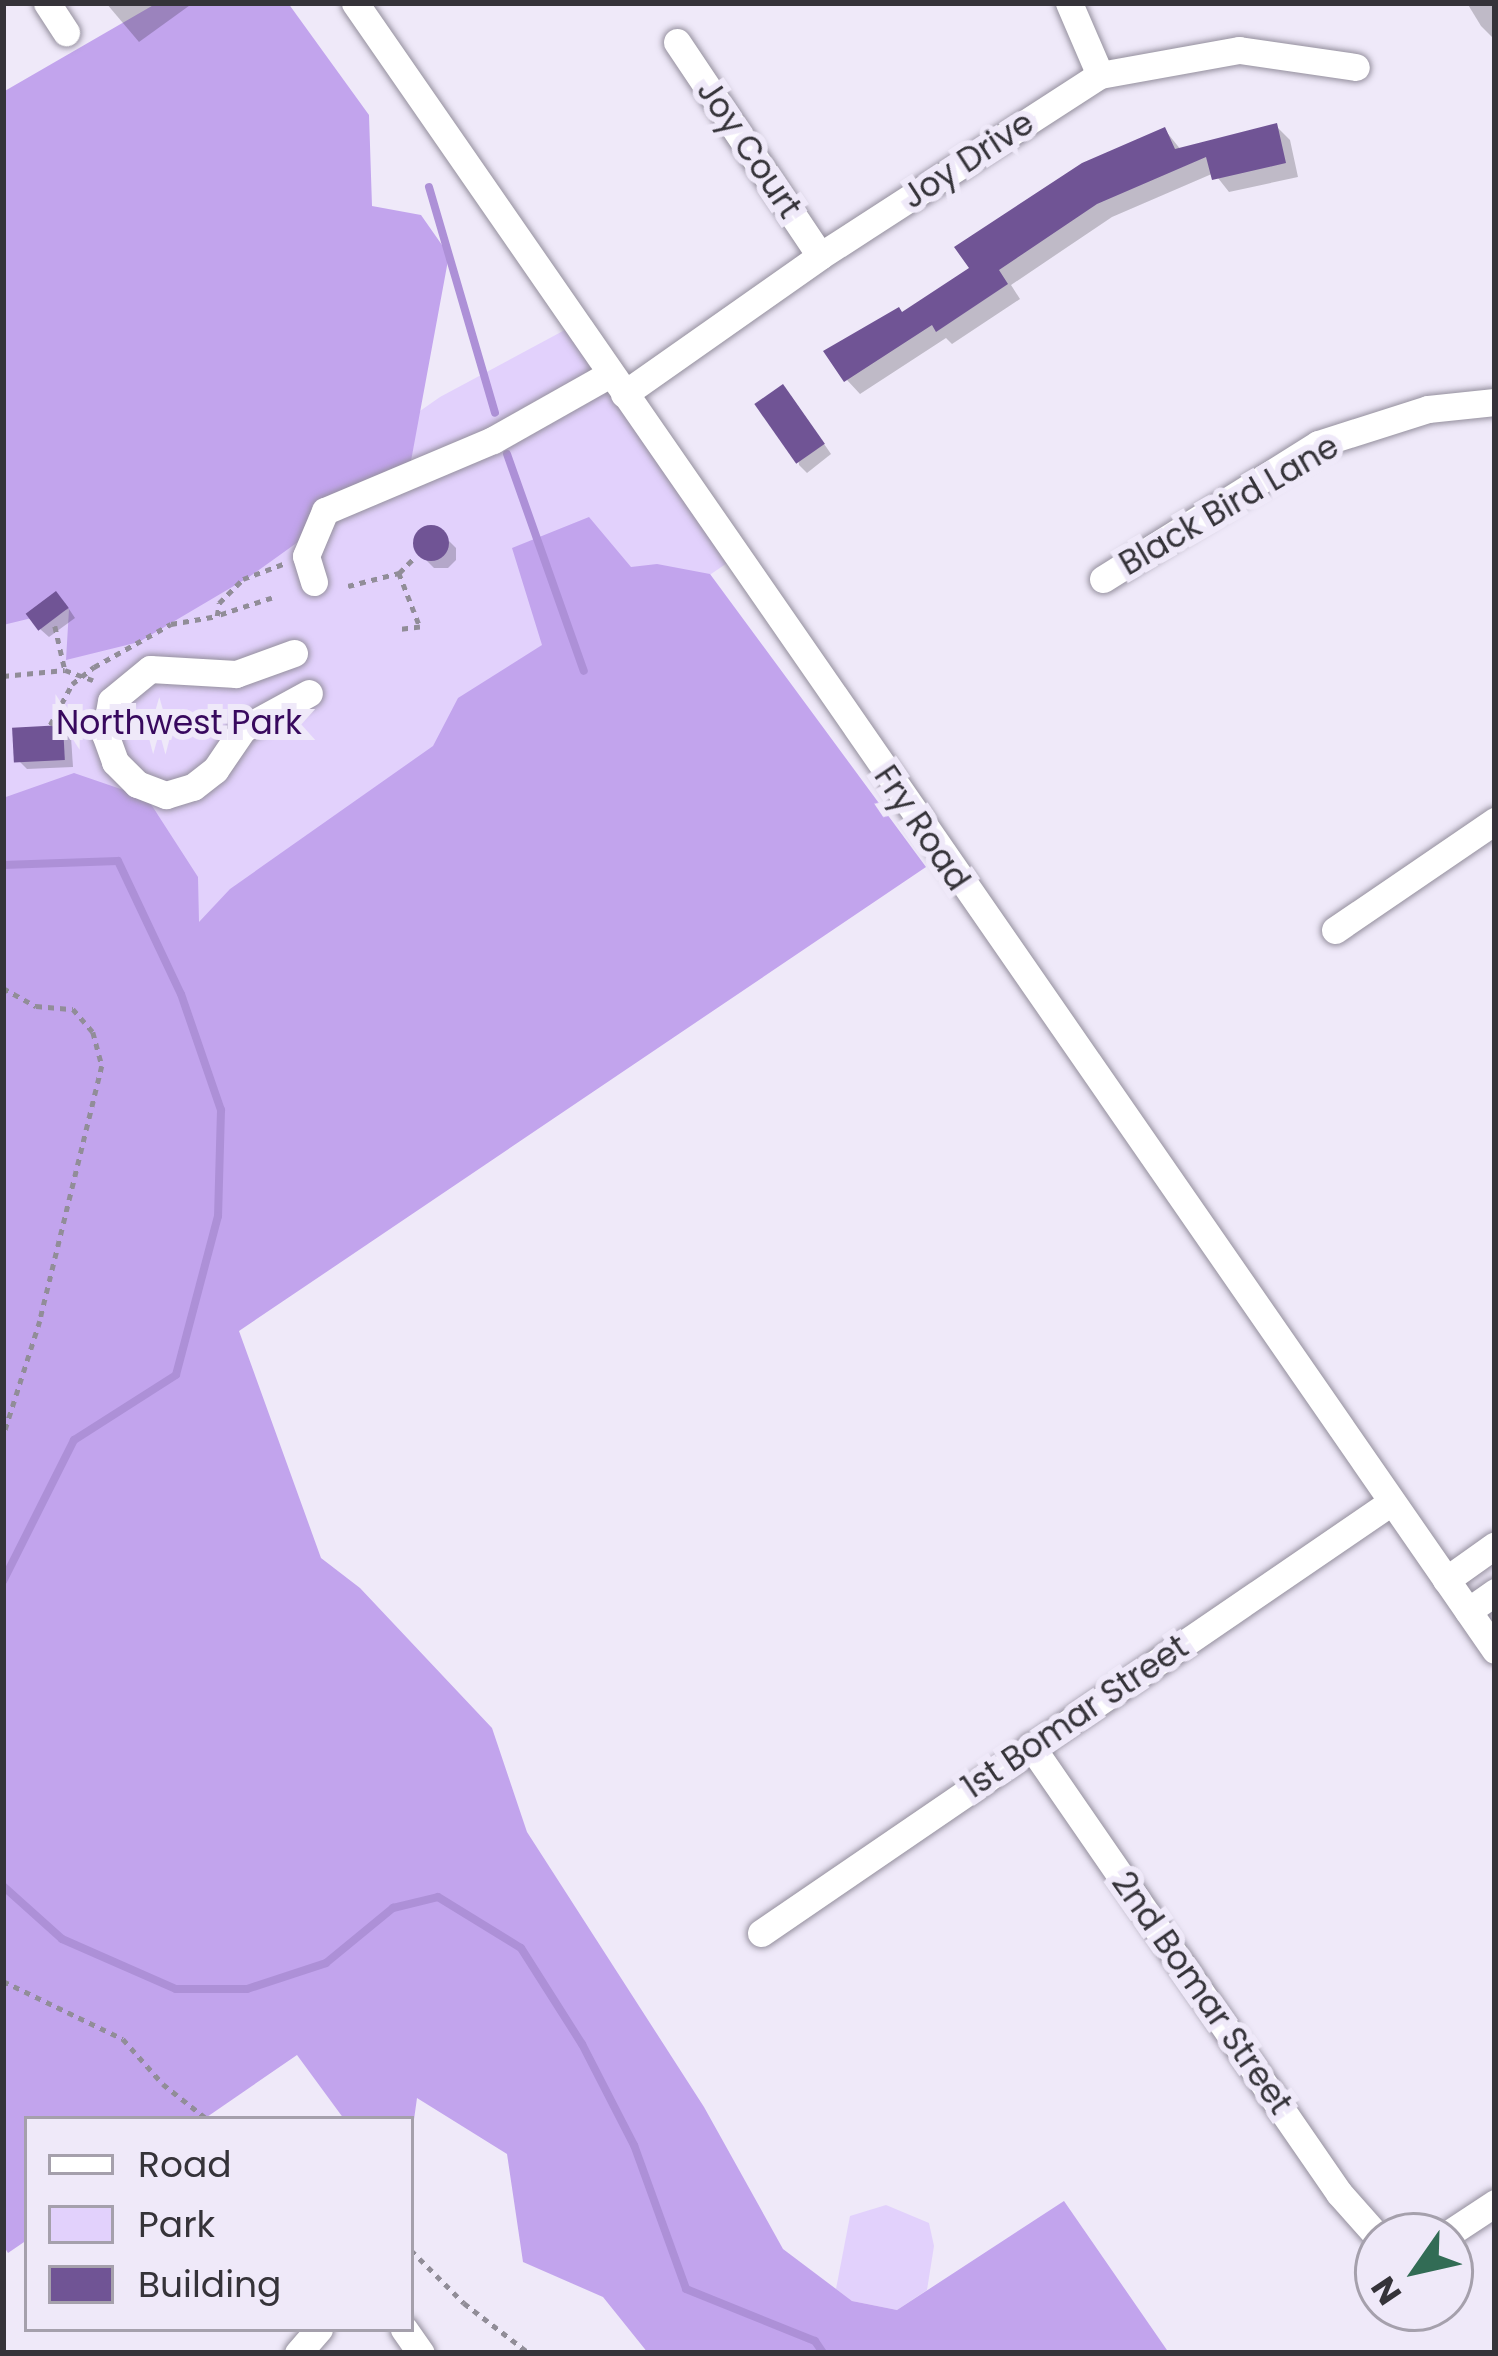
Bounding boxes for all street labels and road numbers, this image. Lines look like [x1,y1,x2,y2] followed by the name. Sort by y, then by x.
[688,72,810,226] street label: Joy Court
[895,103,1041,217] street label: Joy Drive
[1112,426,1346,584] street label: Black Bird Lane
[866,758,978,898] street label: Fry Road
[954,1627,1196,1807] street label: 1st Bomar Street
[1104,1864,1300,2122] street label: 2nd Bomar Street

